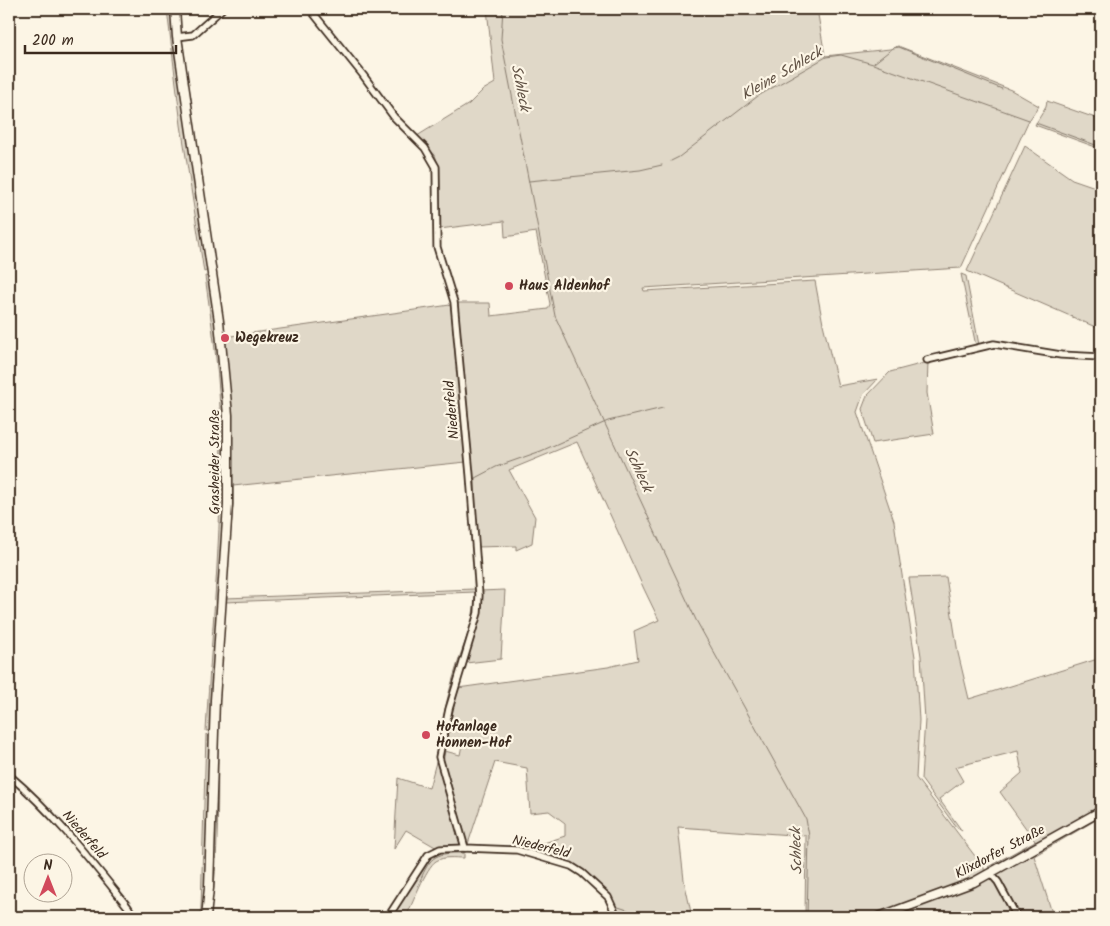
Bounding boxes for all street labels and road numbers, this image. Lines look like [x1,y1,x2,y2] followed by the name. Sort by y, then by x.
[438,379,466,440] street label: Niederfeld
[204,409,226,514] street label: Grasheider Straße
[56,806,112,865] street label: Niederfeld
[951,819,1050,885] street label: Klixdorfer Straße
[510,829,573,865] street label: Niederfeld

